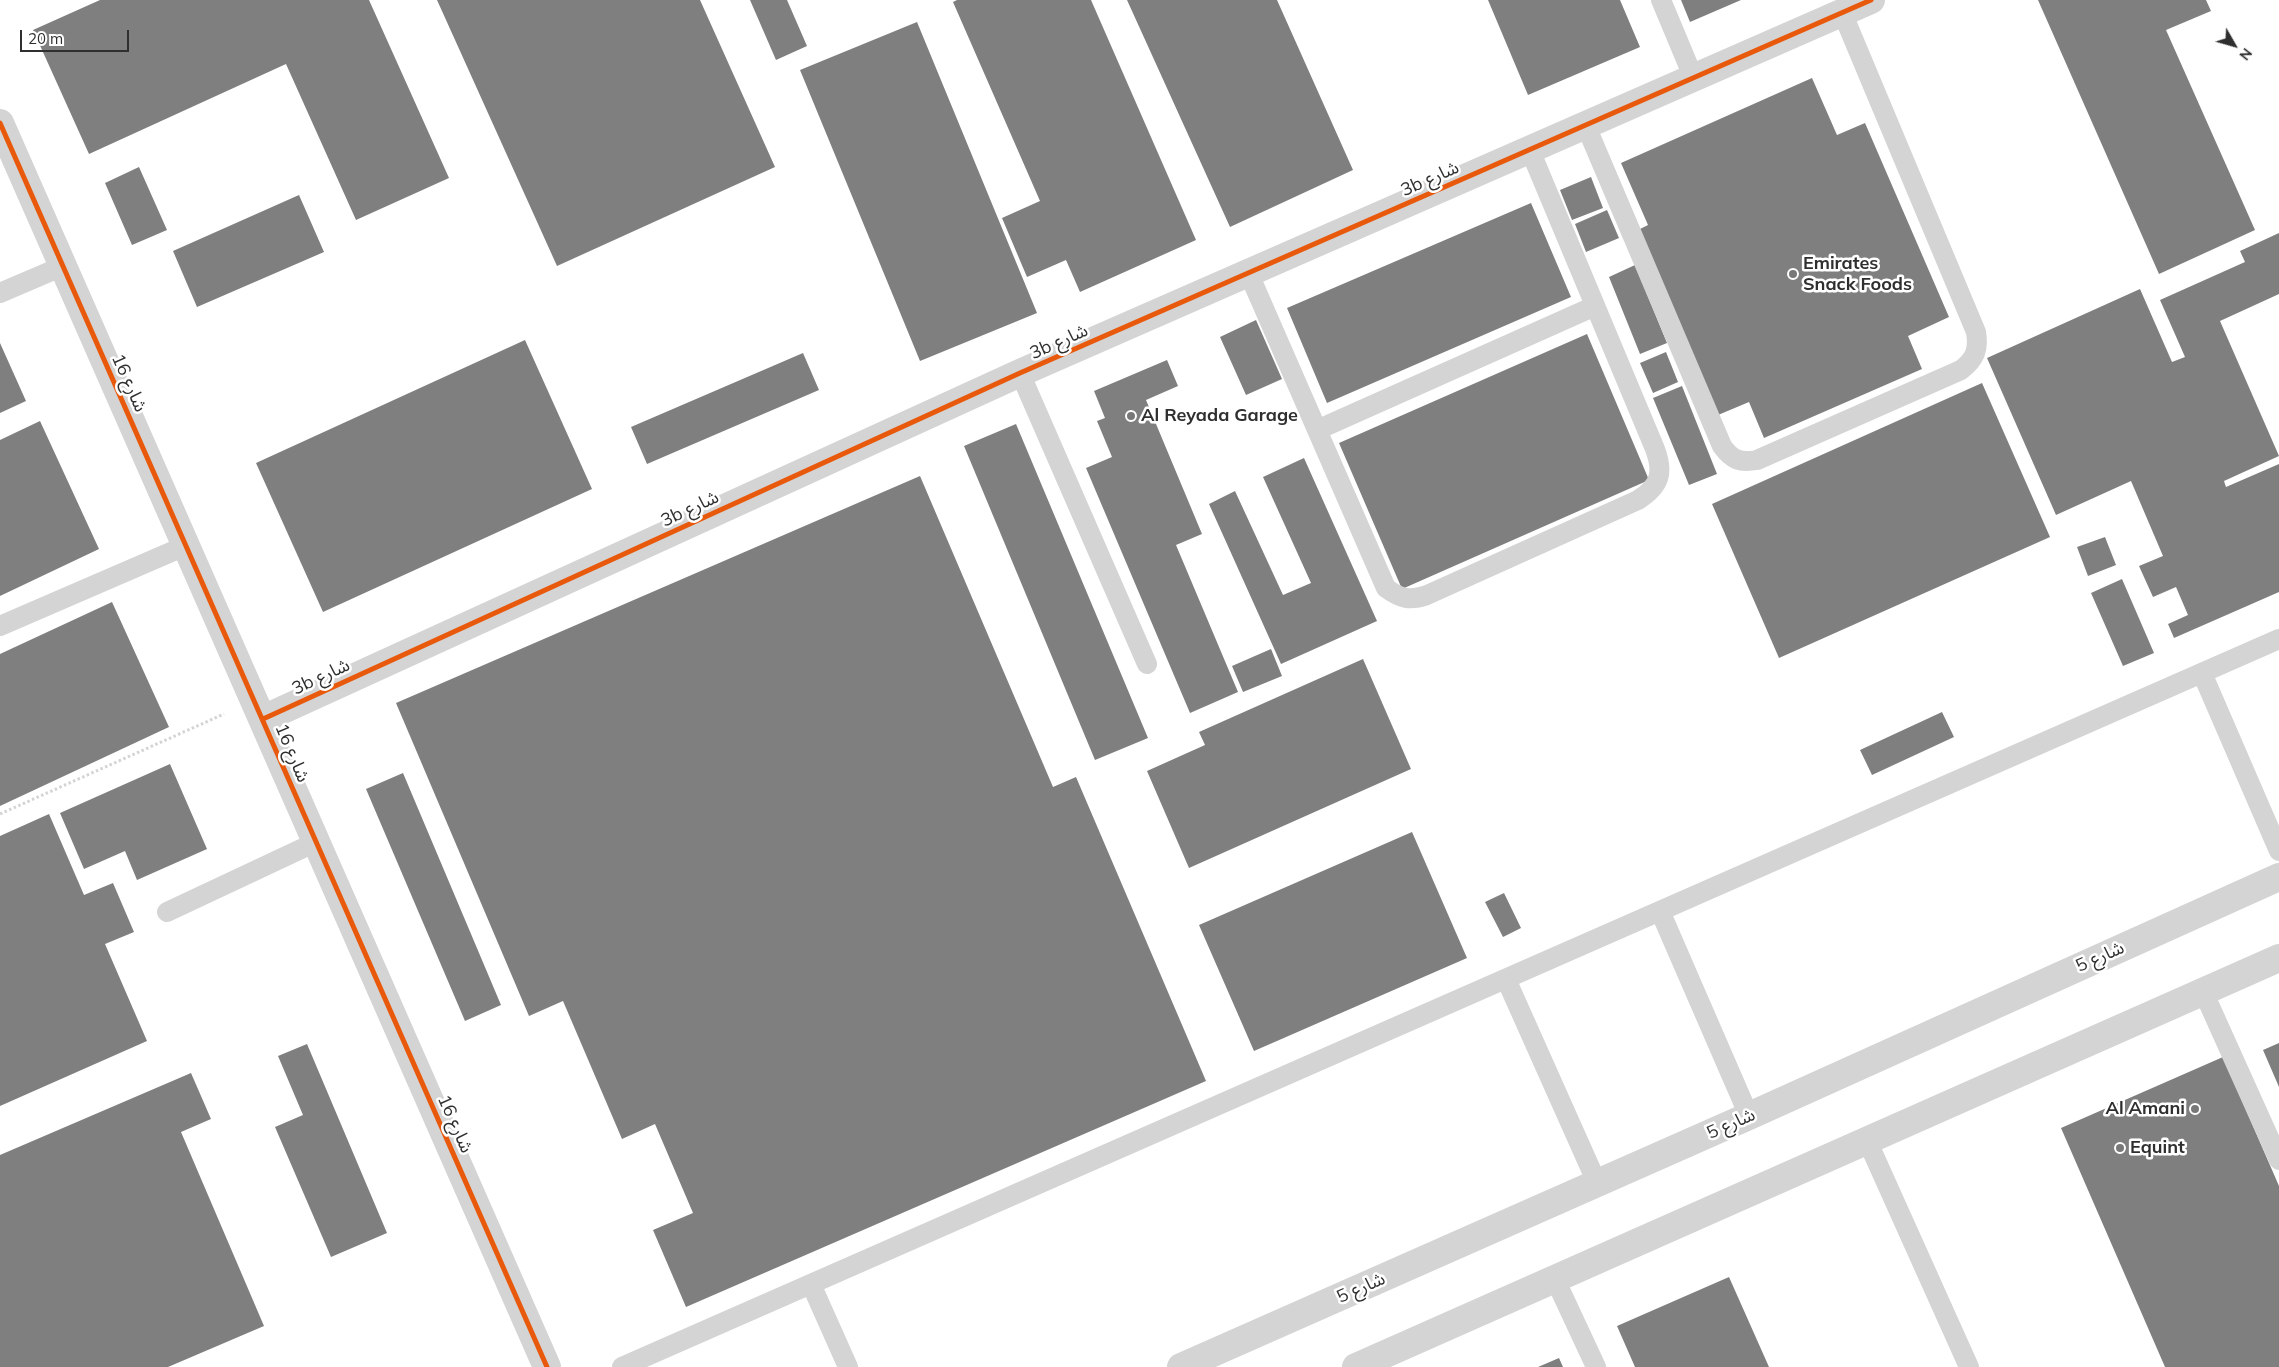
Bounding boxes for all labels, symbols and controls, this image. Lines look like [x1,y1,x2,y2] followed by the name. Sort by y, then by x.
[22,20,131,52] scale bar
[2209,20,2259,70] north arrow
[28,29,63,48] text: 20 m
[2235,45,2256,64] text: N
[1398,157,1462,201] street label: 3b شارع
[1803,253,1912,296] place label: Emirates Snack Foods
[1787,268,1799,280] marker: Emirates Snack Foods
[1027,320,1091,364] street label: 3b شارع
[107,351,151,415] street label: شارع 16
[1141,405,1298,427] place label: Al Reyada Garage
[1125,410,1137,422] marker: Al Reyada Garage
[658,486,722,532] street label: 3b شارع
[289,654,353,700] street label: 3b شارع
[270,721,314,785] street label: شارع 16
[2073,937,2127,977] street label: شارع 5
[433,1092,477,1156] street label: شارع 16
[2105,1098,2185,1120] place label: Al Amani
[2189,1103,2201,1115] marker: Al Amani
[1704,1104,1758,1144] street label: شارع 5
[2130,1137,2185,1159] place label: Equint
[2114,1142,2126,1154] marker: Equint
[1334,1268,1388,1308] street label: شارع 5

